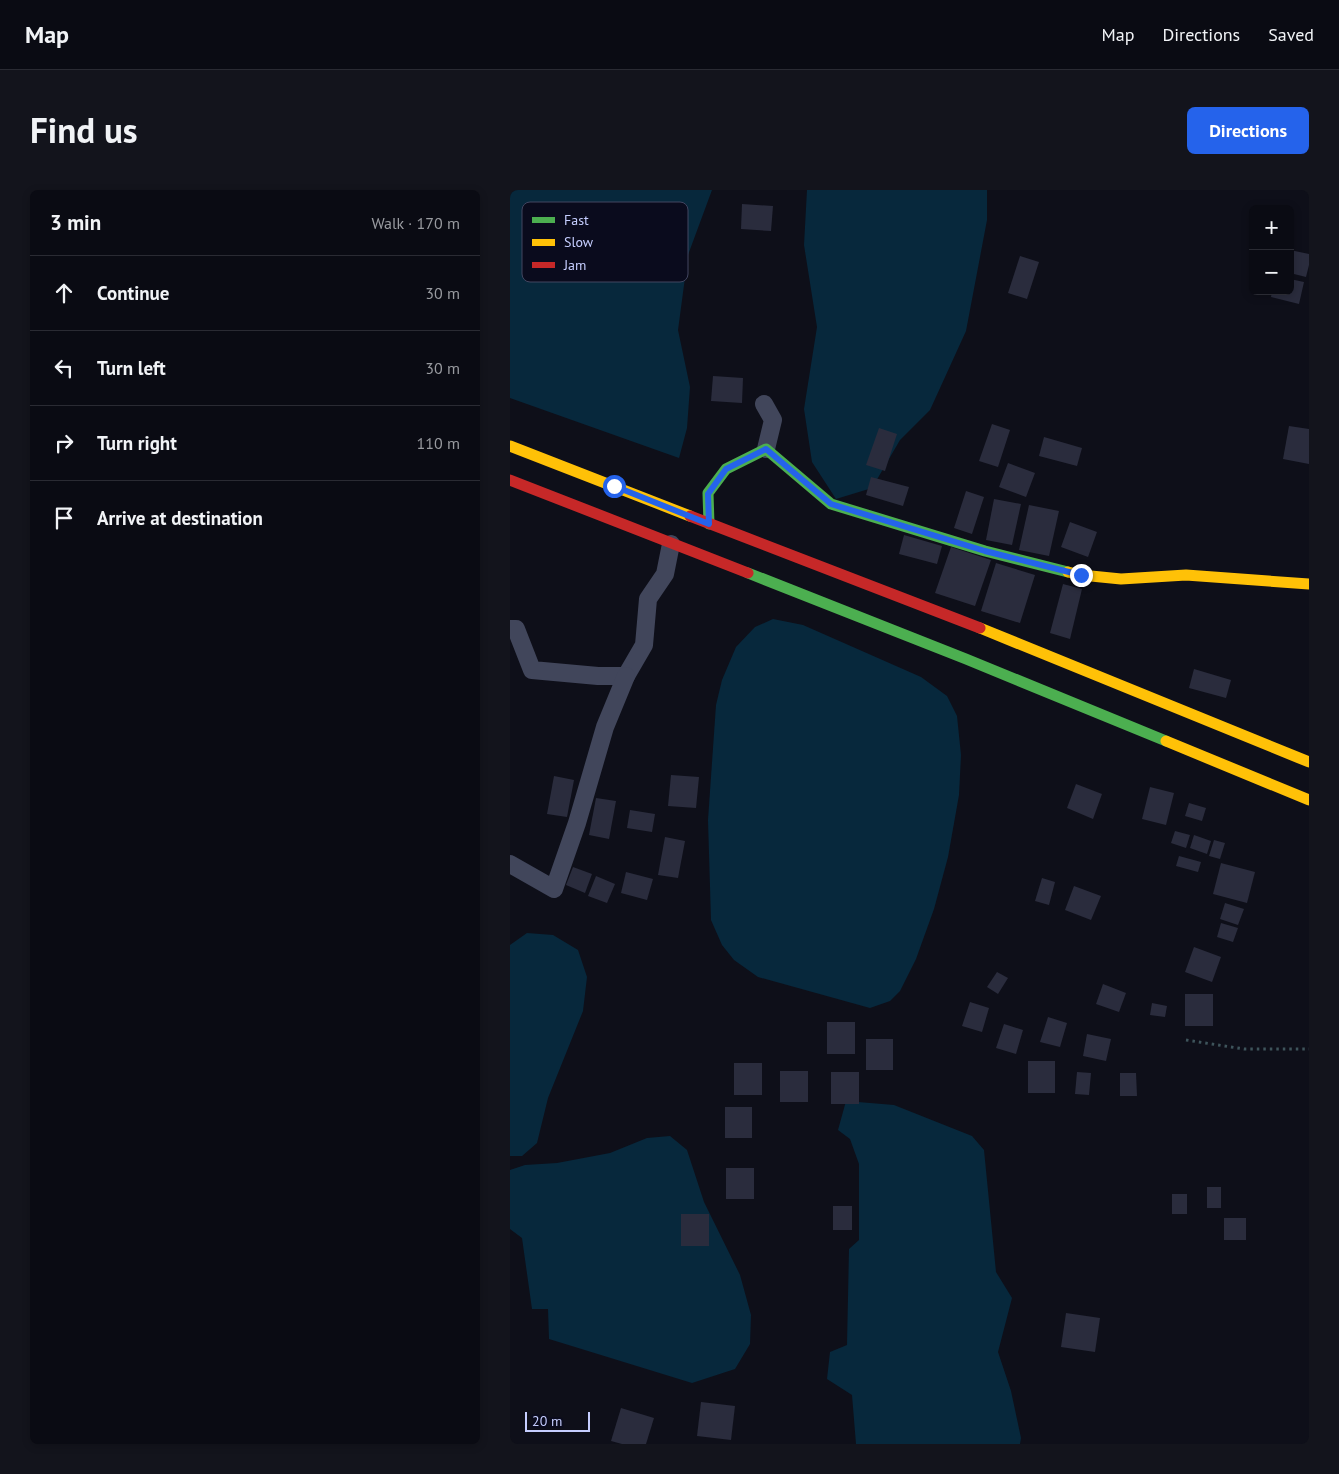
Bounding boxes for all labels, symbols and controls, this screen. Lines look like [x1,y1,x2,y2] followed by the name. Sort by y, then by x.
[25,19,69,50] text: Map
[1102,23,1134,46] text: Map
[1162,23,1240,46] text: Directions
[1268,23,1314,46] text: Saved
[30,107,138,153] text: Find us
[1187,107,1309,154] button: Directions
[522,202,688,282] legend
[1249,205,1294,295] map controls
[1249,205,1294,250] button: +
[50,209,101,236] text: 3 min
[564,211,589,229] text: Fast
[371,213,460,233] text: Walk · 170 m
[564,233,594,251] text: Slow
[1249,250,1294,295] button: −
[563,256,586,274] text: Jam
[50,279,78,307] icon: ahead
[97,281,169,305] text: Continue
[425,283,460,303] text: 30 m
[50,354,78,382] icon: left
[97,356,166,380] text: Turn left
[425,358,460,378] text: 30 m
[50,429,78,457] icon: right
[97,431,177,455] text: Turn right
[417,433,460,453] text: 110 m
[603,475,626,498] route start
[50,504,78,532] icon: arrive
[97,506,263,530] text: Arrive at destination
[1070,564,1093,587] route end
[525,1409,590,1432] scale bar
[532,1412,562,1430] text: 20 m

